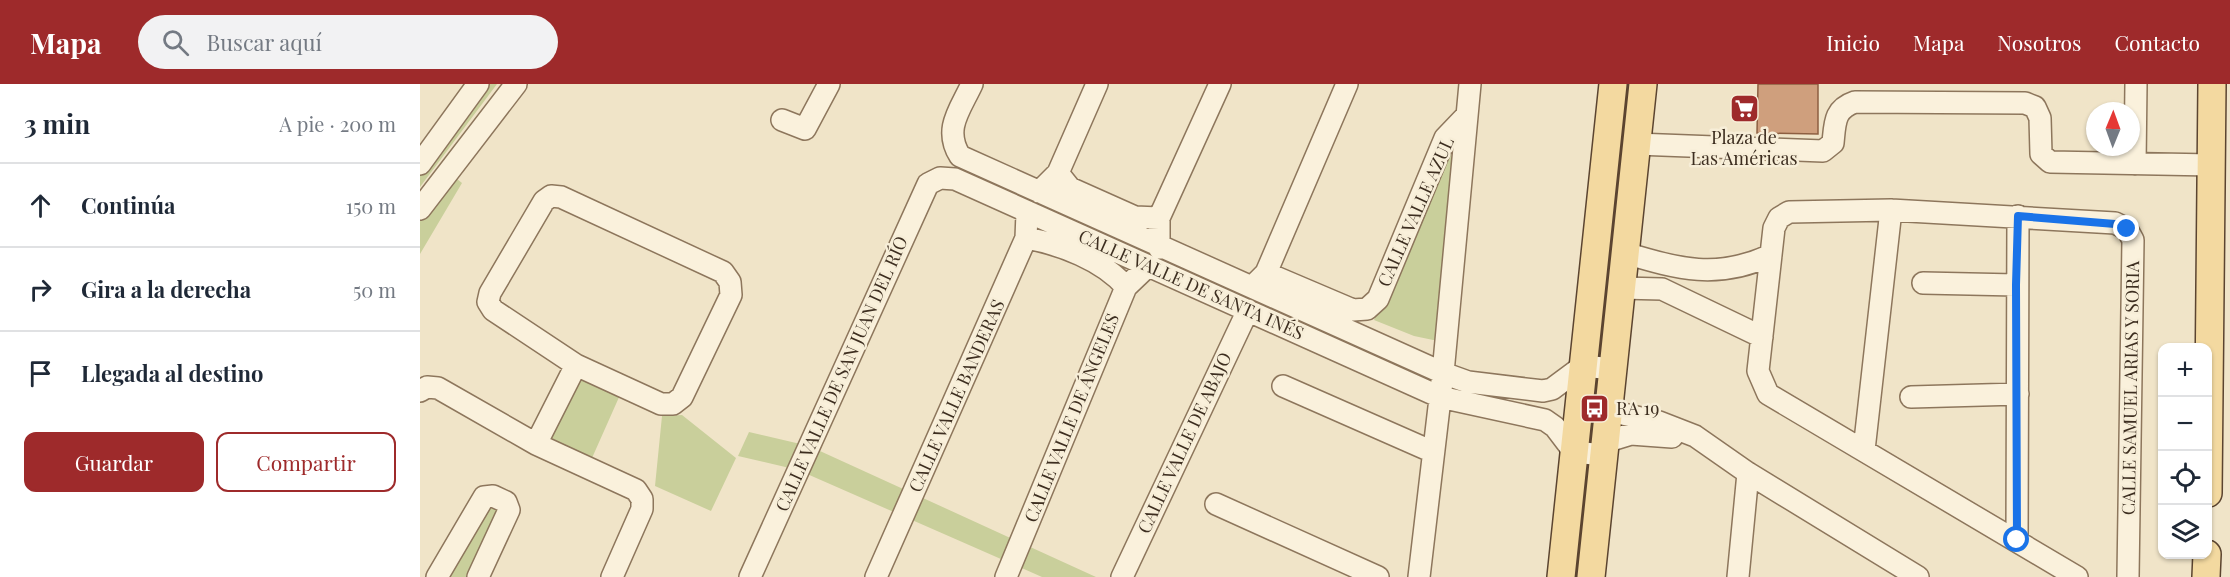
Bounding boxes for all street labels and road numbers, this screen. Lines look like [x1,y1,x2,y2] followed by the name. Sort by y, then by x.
[1371,133,1459,290] street label: CALLE VALLE AZUL
[1075,223,1308,345] street label: CALLE VALLE DE SANTA INÉS
[769,232,913,515] street label: CALLE VALLE DE SAN JUAN DEL RÍO
[2116,260,2144,515] street label: CALLE SAMUEL ARIAS Y SORIA
[903,295,1009,496] street label: CALLE VALLE BANDERAS
[1018,310,1124,526] street label: CALLE VALLE DE ÁNGELES
[1132,348,1237,537] street label: CALLE VALLE DE ABAJO

